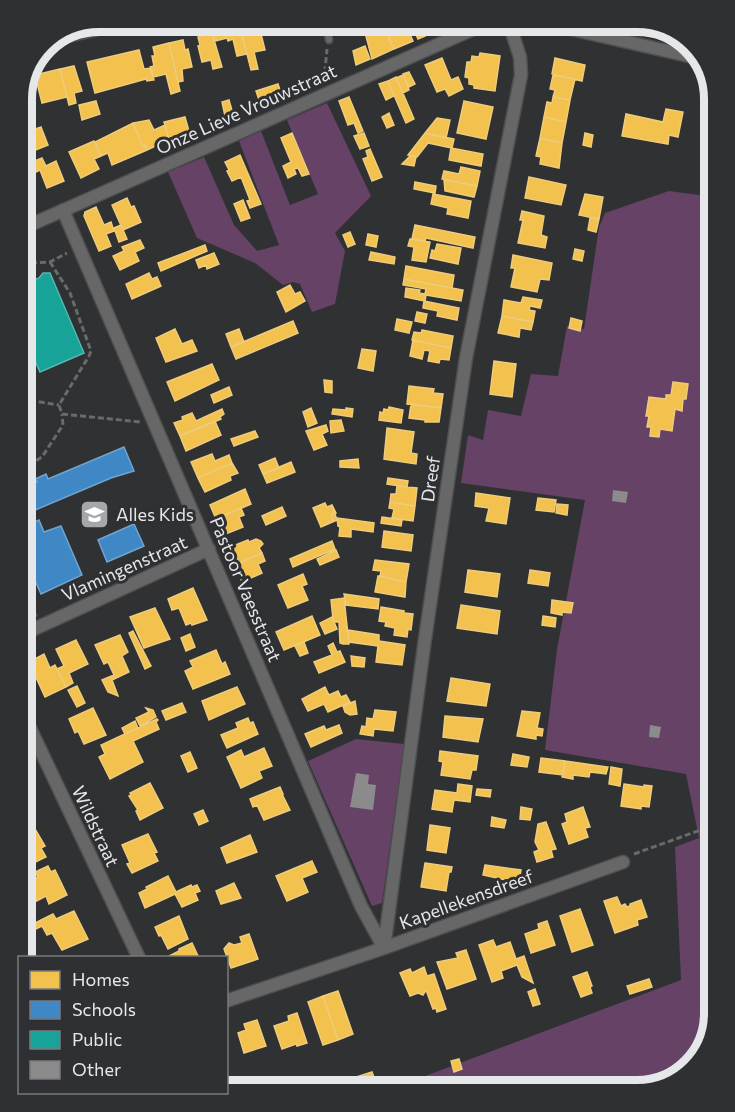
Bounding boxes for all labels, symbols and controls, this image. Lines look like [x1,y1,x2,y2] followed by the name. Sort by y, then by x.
[152,59,340,159] street label: Onze Lieve Vrouwstraat
[416,454,444,503] street label: Dreef
[79,498,111,530] school or university icon: Alles Kids
[116,503,194,525] place label: Alles Kids
[205,513,287,665] street label: Pastoor Vaesstraat
[58,530,190,606] street label: Vlamingenstraat
[68,782,124,870] street label: Wildstraat
[396,864,537,933] street label: Kapellekensdreef
[18,956,228,1094] legend
[72,968,130,990] text: Homes
[72,998,136,1020] text: Schools
[72,1028,122,1050] text: Public
[72,1058,121,1080] text: Other

